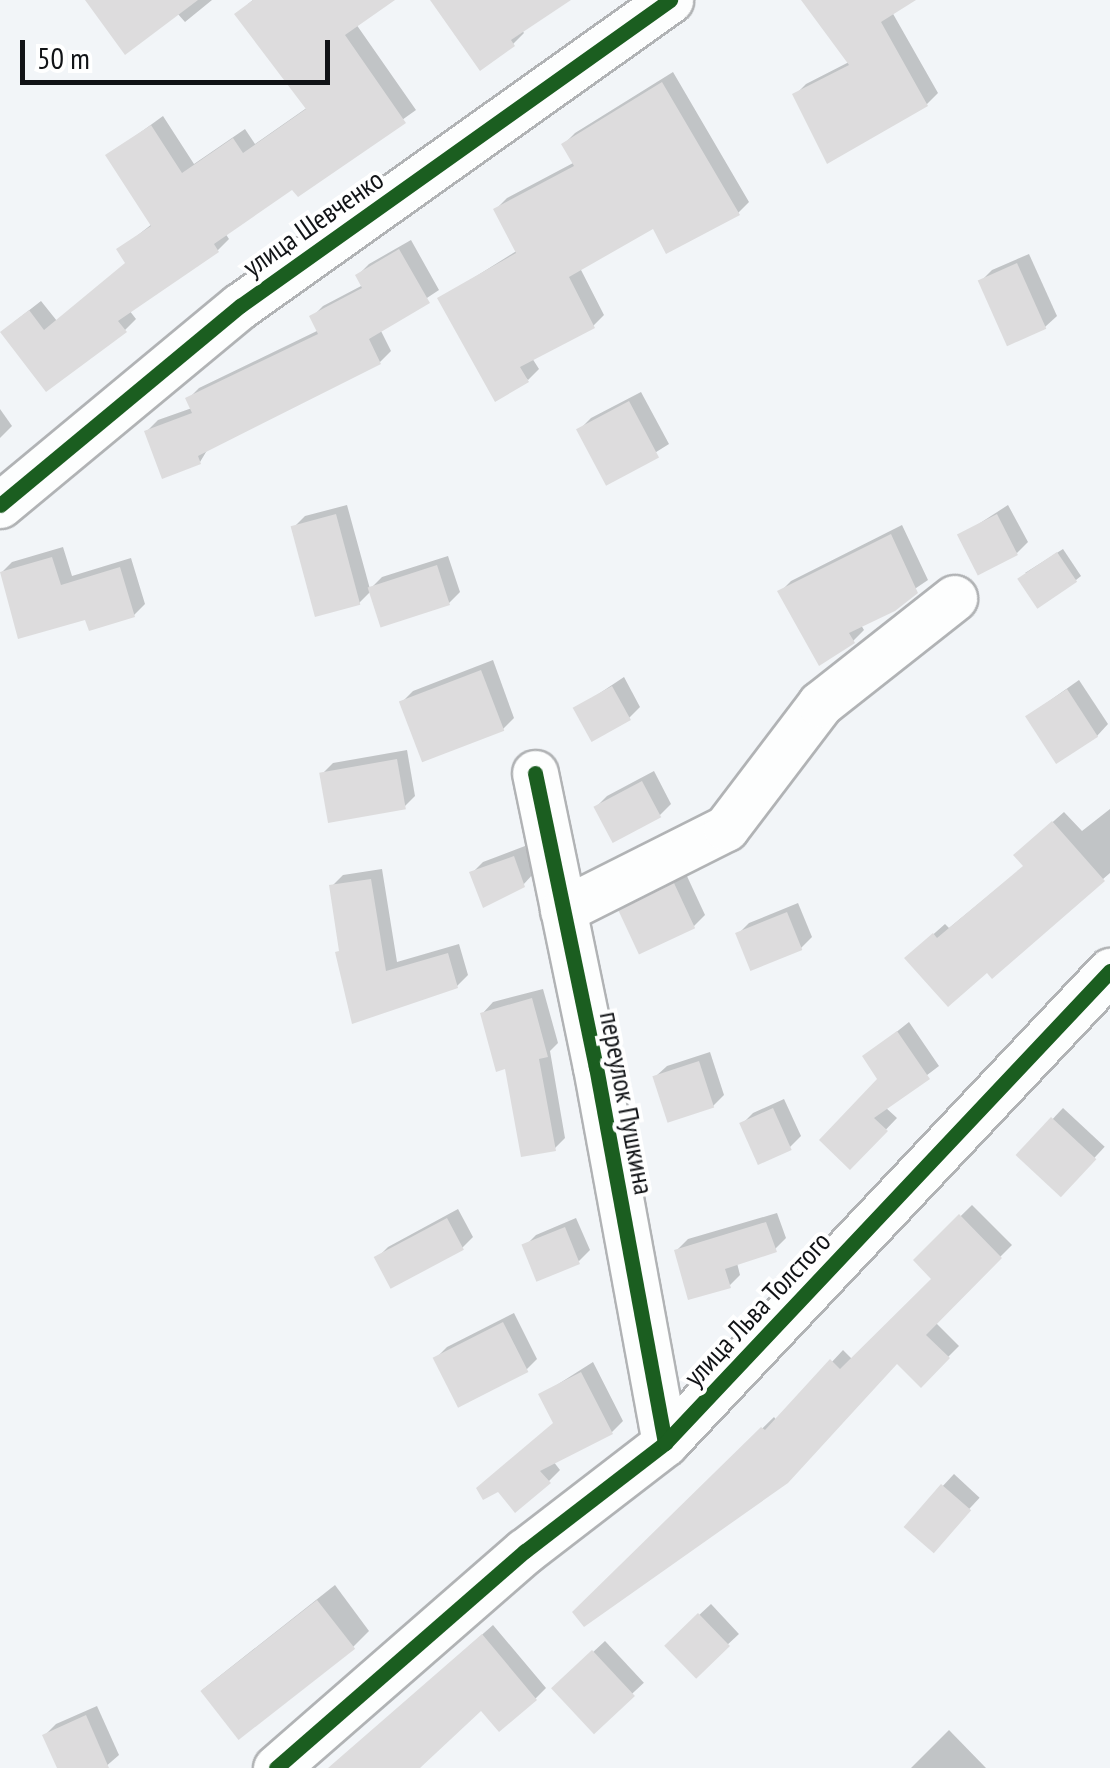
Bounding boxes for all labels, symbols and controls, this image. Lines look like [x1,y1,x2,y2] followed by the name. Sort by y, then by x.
[25,20,335,82] scale bar
[37,38,90,77] text: 50 m
[236,162,390,284] street label: улица Шевченко
[593,1009,661,1197] street label: переулок Пушкина
[677,1224,837,1394] street label: улица Льва Толстого

